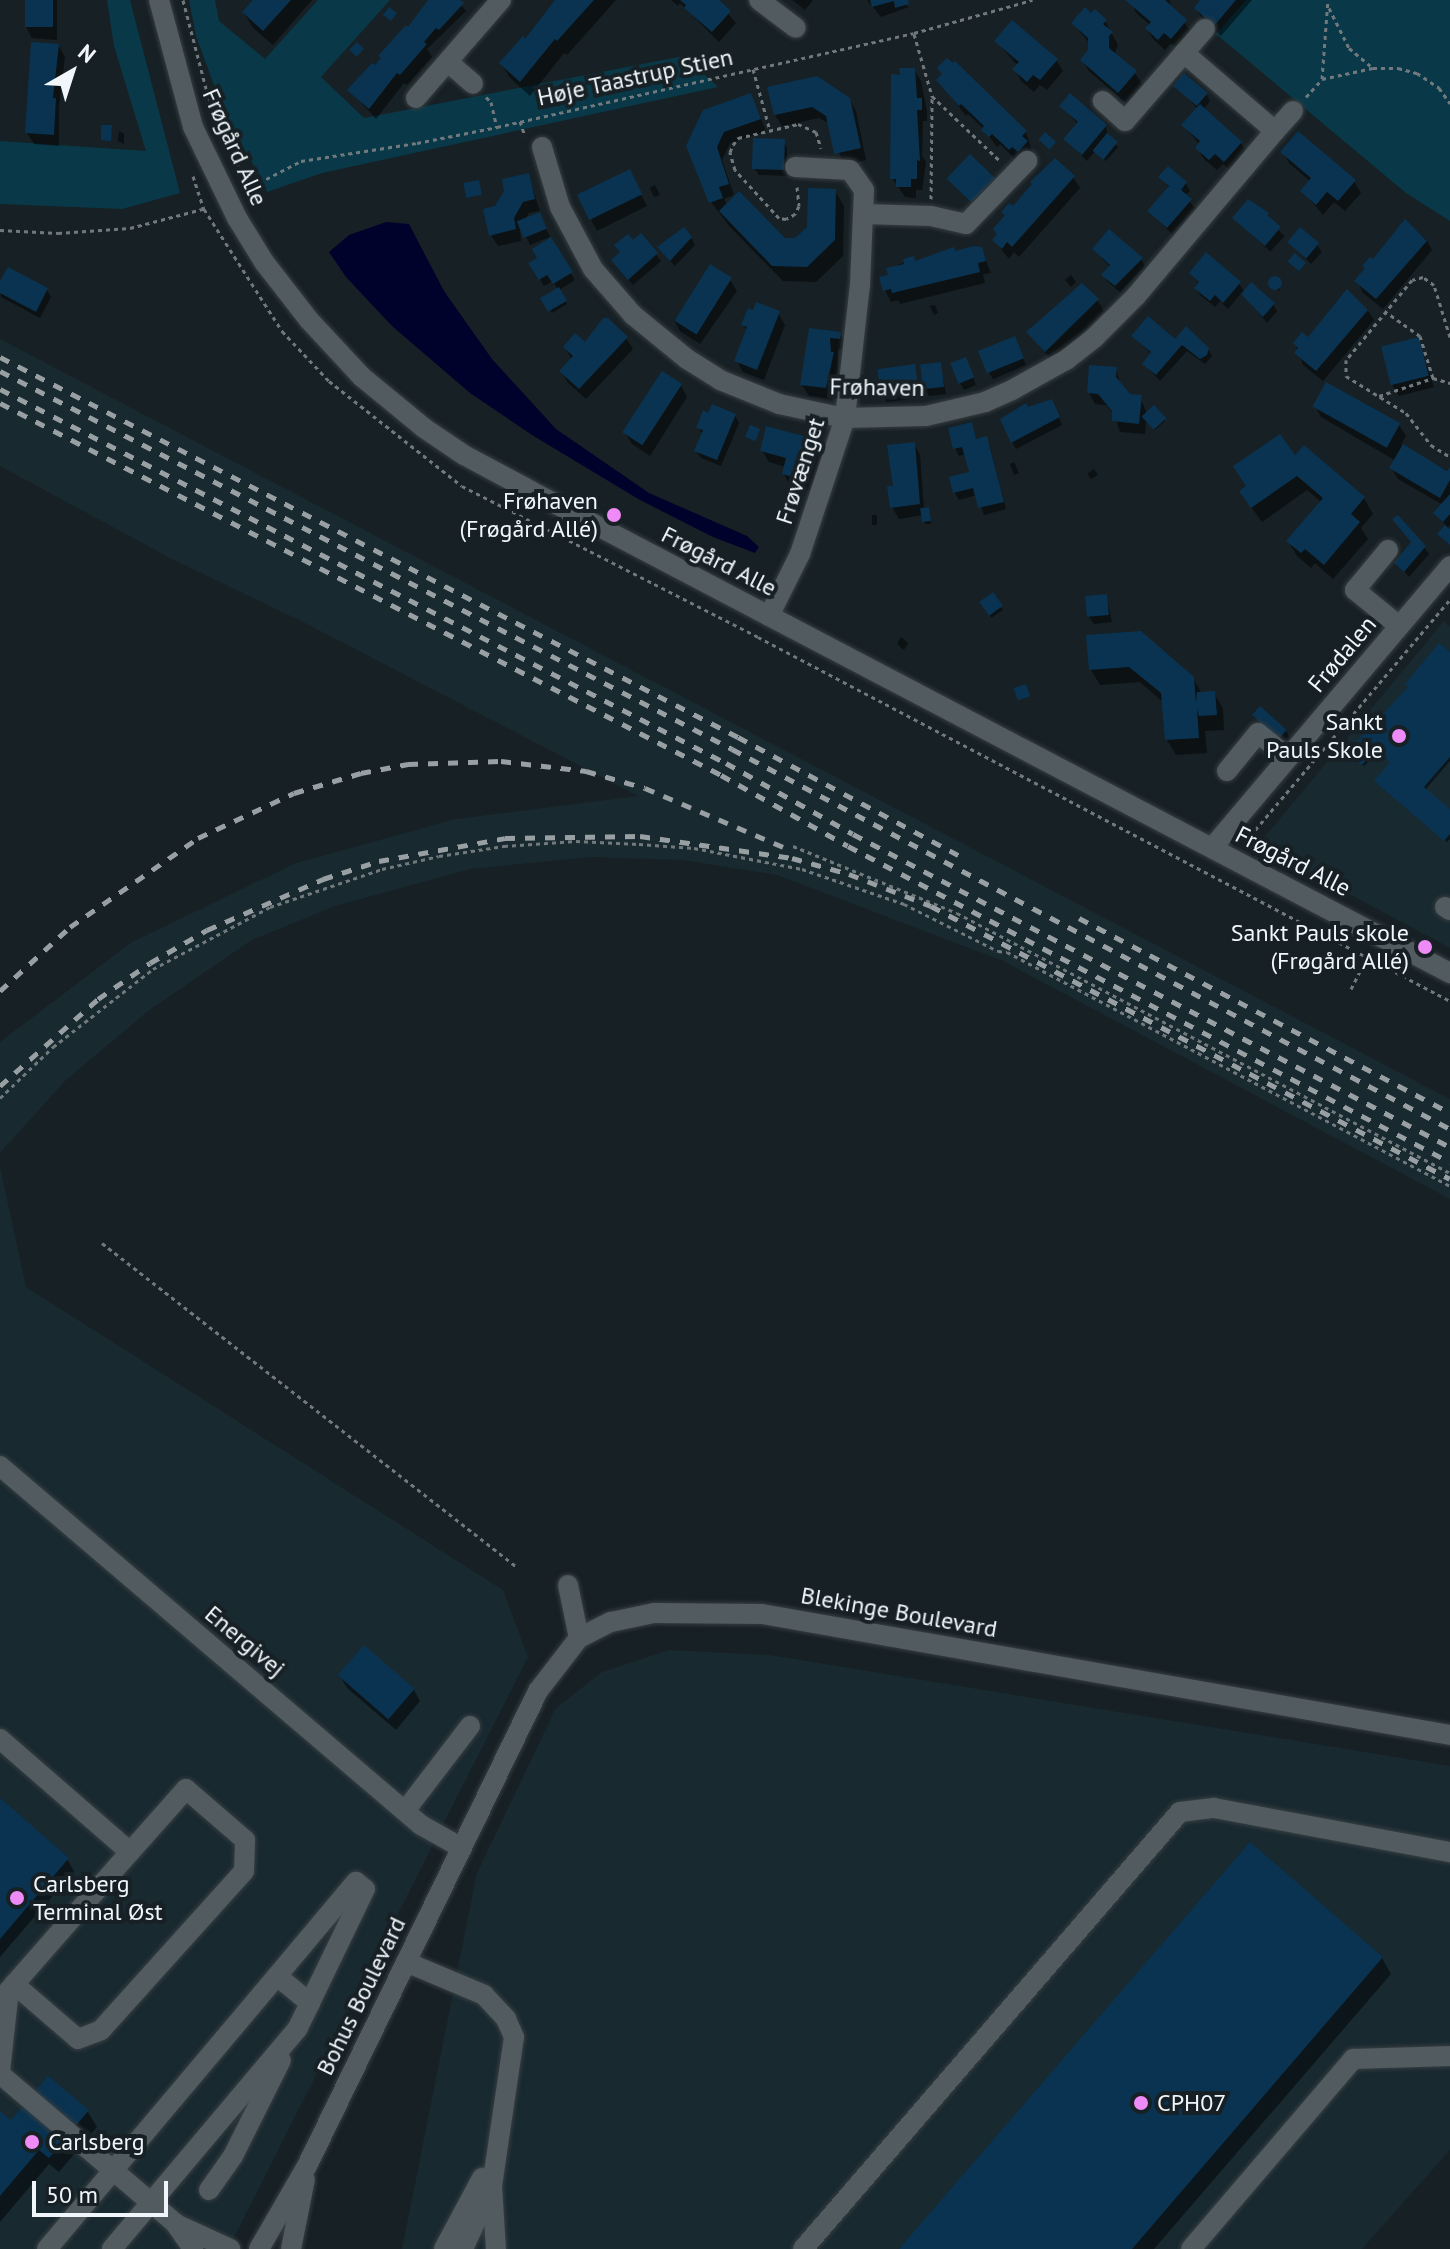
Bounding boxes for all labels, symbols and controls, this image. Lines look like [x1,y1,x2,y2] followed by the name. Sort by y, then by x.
[32,32,112,112] north arrow
[73,38,102,69] text: N
[534,42,736,112] street label: Høje Taastrup Stien
[196,84,274,210] street label: Frøgård Alle
[829,372,925,402] street label: Frøhaven
[769,414,831,528] street label: Frøvænget
[459,487,598,543] place label: Frøhaven (Frøgård Allé)
[605,506,623,524] marker: Frøhaven (Frøgård Allé)
[656,520,782,602] street label: Frøgård Alle
[1302,610,1382,698] street label: Frødalen
[1266,708,1383,764] place label: Sankt Pauls Skole
[1390,727,1408,745] marker: Sankt Pauls Skole
[1230,820,1356,902] street label: Frøgård Alle
[1231,919,1409,975] place label: Sankt Pauls skole (Frøgård Allé)
[1416,938,1434,956] marker: Sankt Pauls skole (Frøgård Allé)
[799,1581,999,1643] street label: Blekinge Boulevard
[199,1599,291,1683] street label: Energivej
[33,1870,163,1926] place label: Carlsberg Terminal Øst
[8,1889,26,1907] marker: Carlsberg Terminal Øst
[310,1912,412,2080] street label: Bohus Boulevard
[1157,2089,1226,2117] place label: CPH07
[1132,2094,1150,2112] marker: CPH07
[48,2128,145,2156] place label: Carlsberg
[23,2133,41,2151] marker: Carlsberg
[36,2165,172,2215] scale bar
[46,2179,98,2210] text: 50 m

